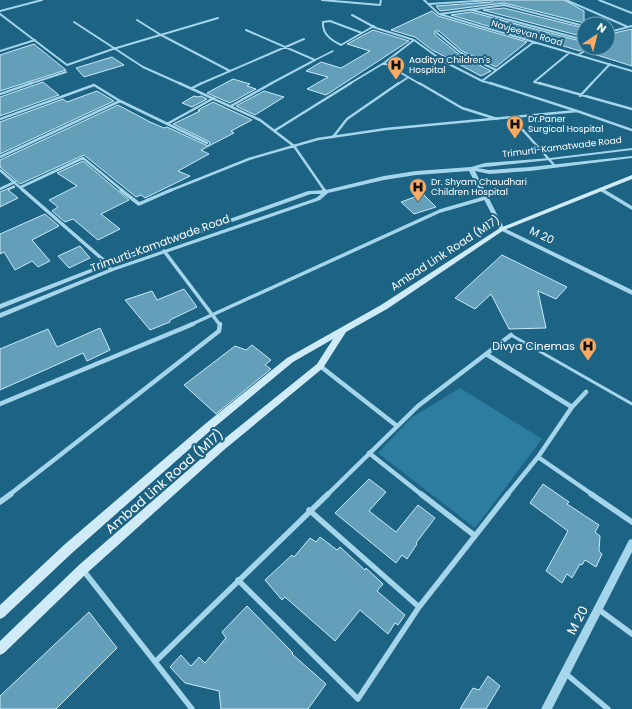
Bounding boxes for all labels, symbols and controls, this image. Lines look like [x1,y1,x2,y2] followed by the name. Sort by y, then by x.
[576,16,616,56] north arrow
[490,17,564,49] street label: Navjeevan Road
[594,19,610,37] text: N
[409,54,491,76] place label: Aaditya Children's Hospital
[386,55,406,80] hospital icon: Aaditya Children's Hospital
[528,113,603,135] place label: Dr.Paner Surgical Hospital
[505,114,525,139] hospital icon: Dr.Paner Surgical Hospital
[502,134,622,160] street label: Trimurti-Kamatwade Road
[431,176,527,198] place label: Dr. Shyam Chaudhari Children Hospital
[408,177,428,202] hospital icon: Dr. Shyam Chaudhari Children Hospital
[88,210,232,276] street label: Trimurti-Kamatwade Road
[387,212,503,294] street label: Ambad Link Road (M17)
[527,222,557,248] street label: M 20
[578,336,598,361] hospital icon: Divya Cinemas
[492,338,575,354] place label: Divya Cinemas
[101,425,227,538] street label: Ambad Link Road (M17)
[562,602,593,638] street label: M 20

